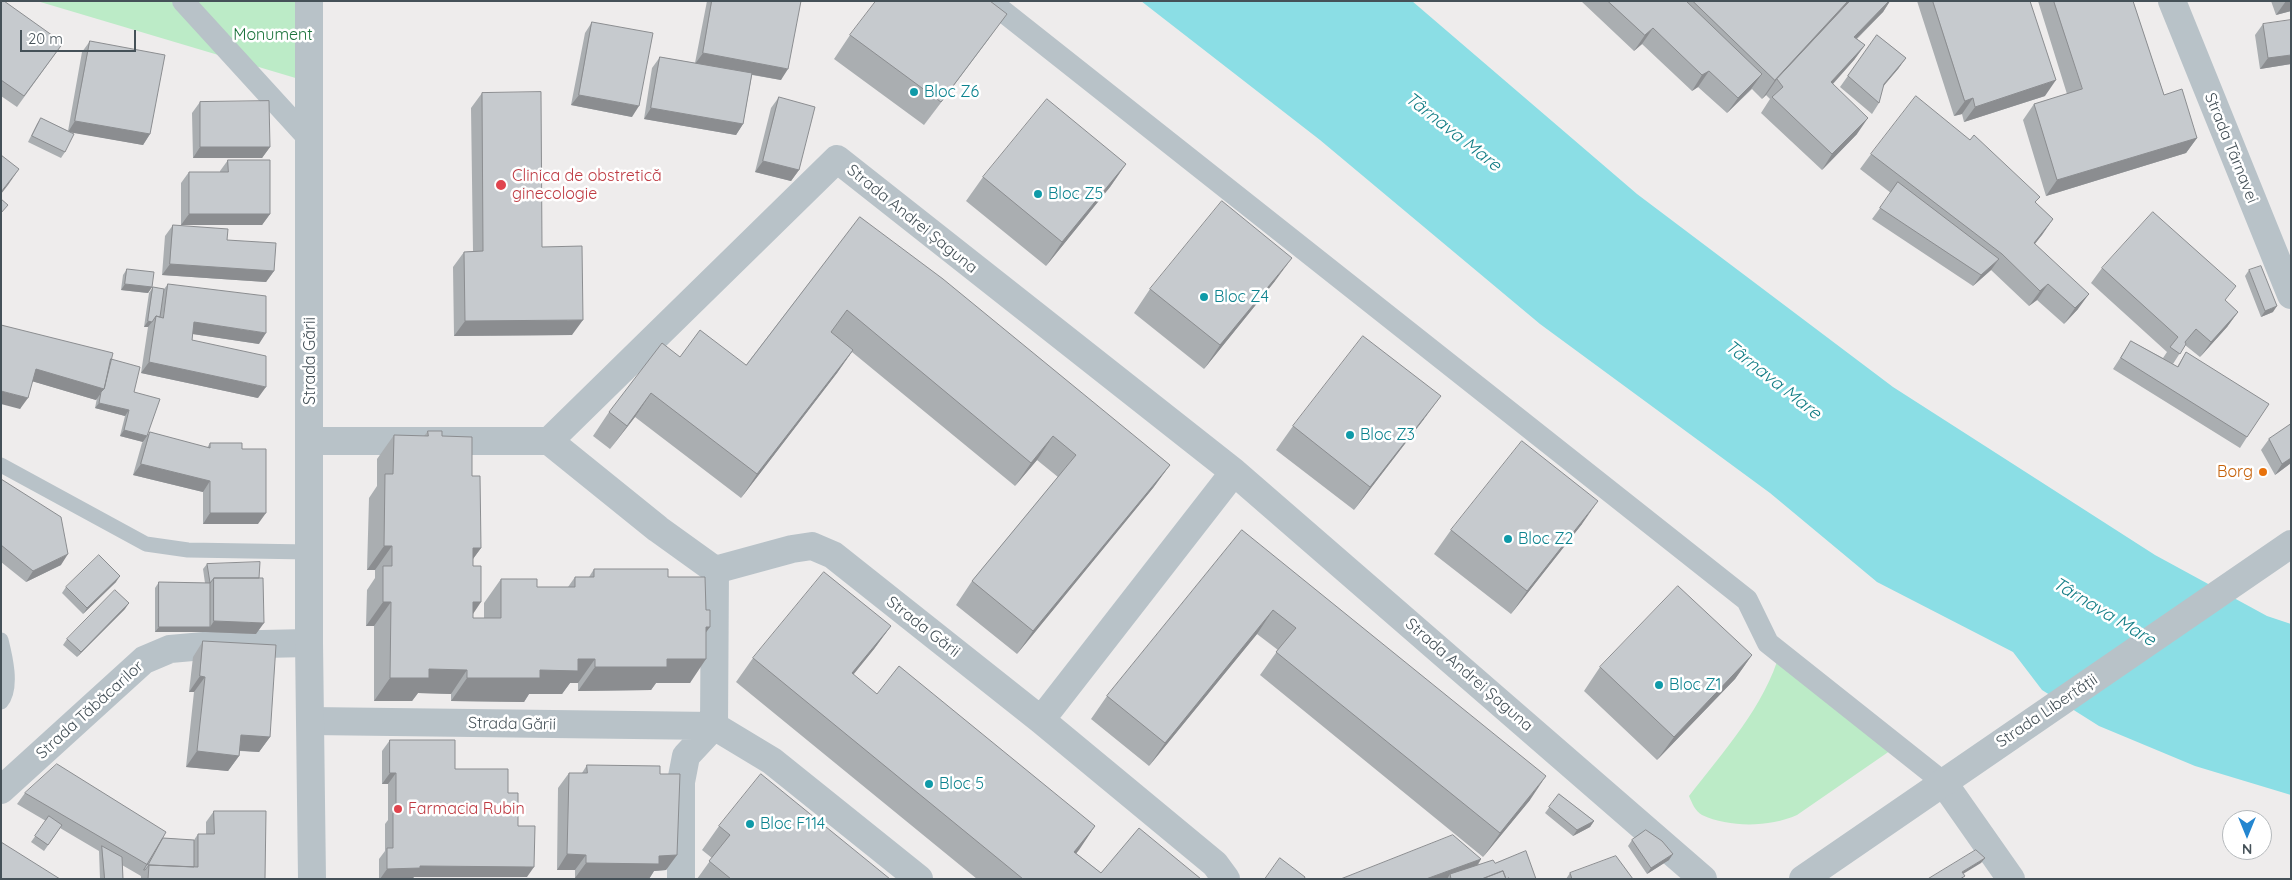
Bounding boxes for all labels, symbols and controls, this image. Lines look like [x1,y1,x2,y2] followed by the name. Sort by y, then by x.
[22,20,139,52] scale bar
[233,25,313,45] park label: Monument
[28,29,63,48] text: 20 m
[924,82,979,102] place label: Bloc Z6
[908,86,920,98] marker: Bloc Z6
[1401,88,1505,176] water label: Târnava Mare
[2200,90,2262,206] street label: Strada Târnavei
[843,160,981,278] street label: Strada Andrei Șaguna
[512,166,662,204] place label: Clinica de obstretică ginecologie
[494,178,508,192] marker: Clinica de obstretică ginecologie
[1048,184,1103,204] place label: Bloc Z5
[1032,188,1044,200] marker: Bloc Z5
[1214,287,1269,307] place label: Bloc Z4
[1198,291,1210,303] marker: Bloc Z4
[300,317,320,405] street label: Strada Gării
[1721,336,1825,424] water label: Târnava Mare
[1360,425,1415,445] place label: Bloc Z3
[1344,429,1356,441] marker: Bloc Z3
[2217,462,2253,482] place label: Borg
[2257,466,2269,478] marker: Borg
[1518,529,1573,549] place label: Bloc Z2
[1502,533,1514,545] marker: Bloc Z2
[2049,573,2159,651] water label: Târnava Mare
[882,592,964,662] street label: Strada Gării
[1401,614,1537,736] street label: Strada Andrei Șaguna
[32,657,148,763] street label: Strada Tăbăcarilor
[1993,670,2101,752] street label: Strada Libertății
[1669,675,1721,695] place label: Bloc Z1
[1653,679,1665,691] marker: Bloc Z1
[468,714,556,734] street label: Strada Gării
[939,774,984,794] place label: Bloc 5
[923,778,935,790] marker: Bloc 5
[408,799,525,819] place label: Farmacia Rubin
[392,803,404,815] marker: Farmacia Rubin
[2222,810,2272,860] north arrow
[760,814,825,834] place label: Bloc F114
[744,818,756,830] marker: Bloc F114
[2242,840,2252,858] text: N

